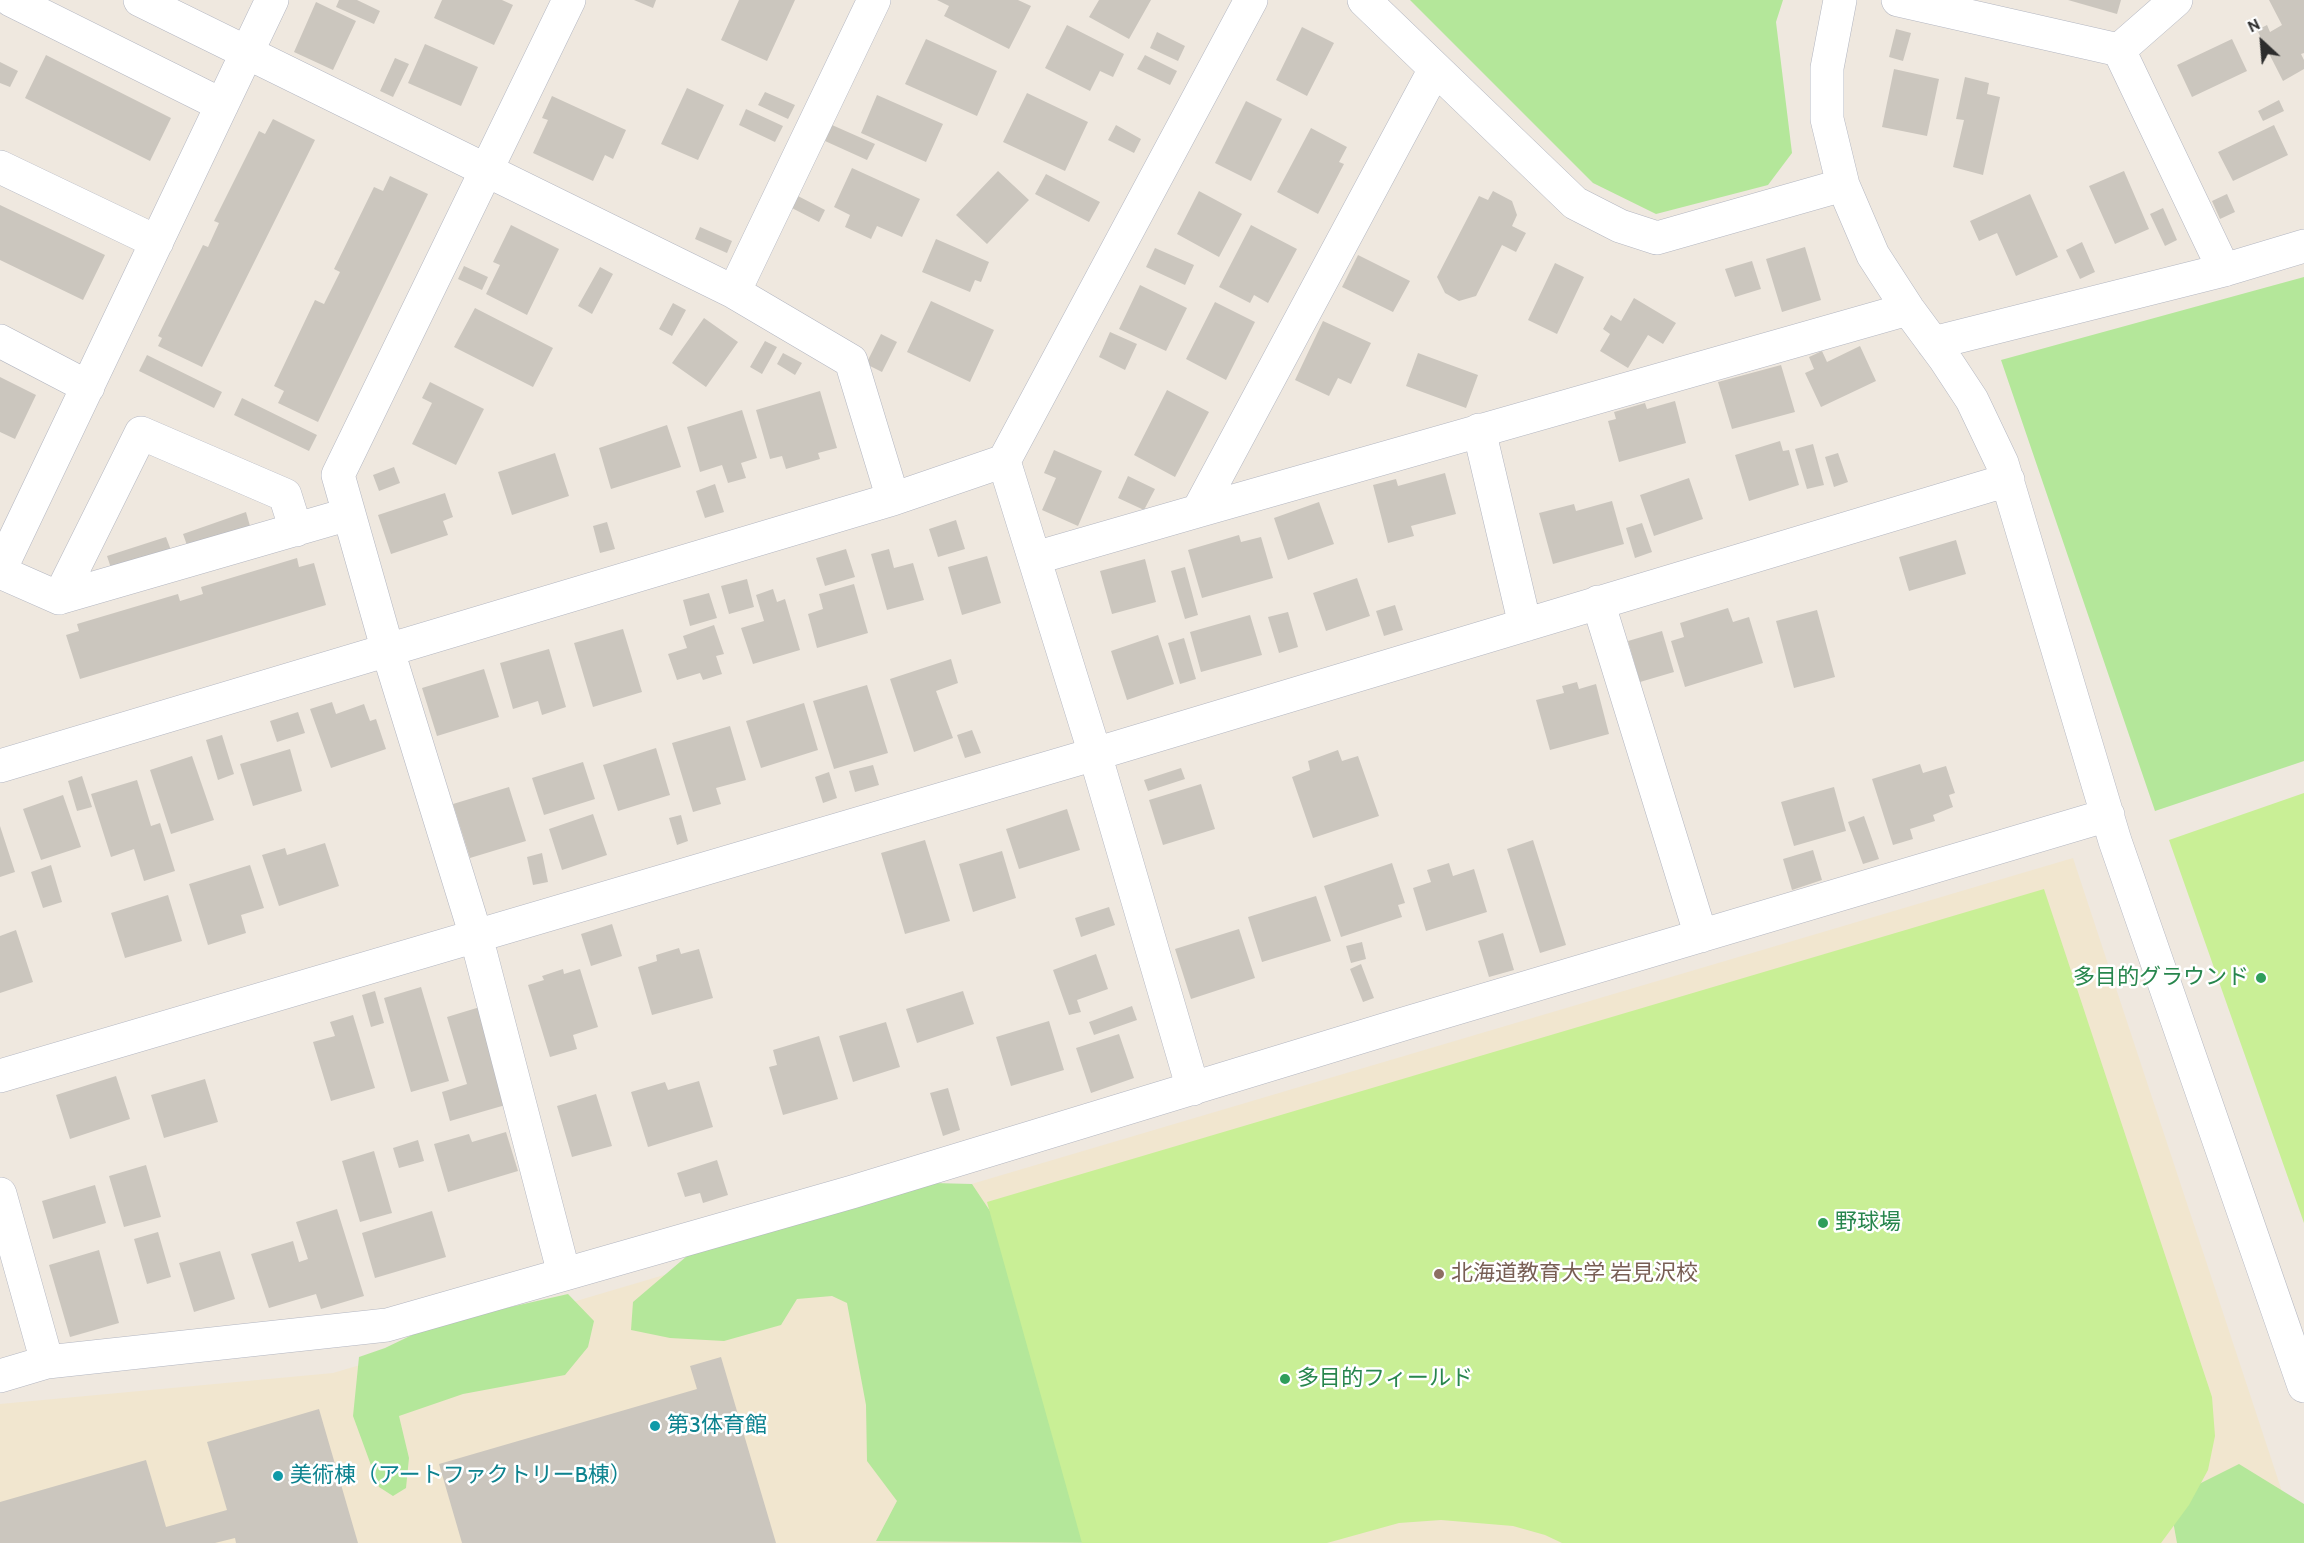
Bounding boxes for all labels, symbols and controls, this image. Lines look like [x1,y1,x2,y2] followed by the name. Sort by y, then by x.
[2232,12,2292,72] north arrow
[2245,14,2263,36] text: N
[2073,965,2249,991] place label: 多目的グラウンド
[2254,971,2268,985] marker: 多目的グラウンド
[1835,1210,1901,1236] place label: 野球場
[1816,1216,1830,1230] marker: 野球場
[1451,1261,1698,1287] place label: 北海道教育大学 岩見沢校
[1432,1267,1446,1281] marker: 北海道教育大学 岩見沢校
[1297,1366,1473,1392] place label: 多目的フィールド
[1278,1372,1292,1386] marker: 多目的フィールド
[667,1413,767,1439] place label: 第3体育館
[648,1419,662,1433] marker: 第3体育館
[290,1463,632,1489] place label: 美術棟（アートファクトリーB棟）
[271,1469,285,1483] marker: 美術棟（アートファクトリーB棟）

